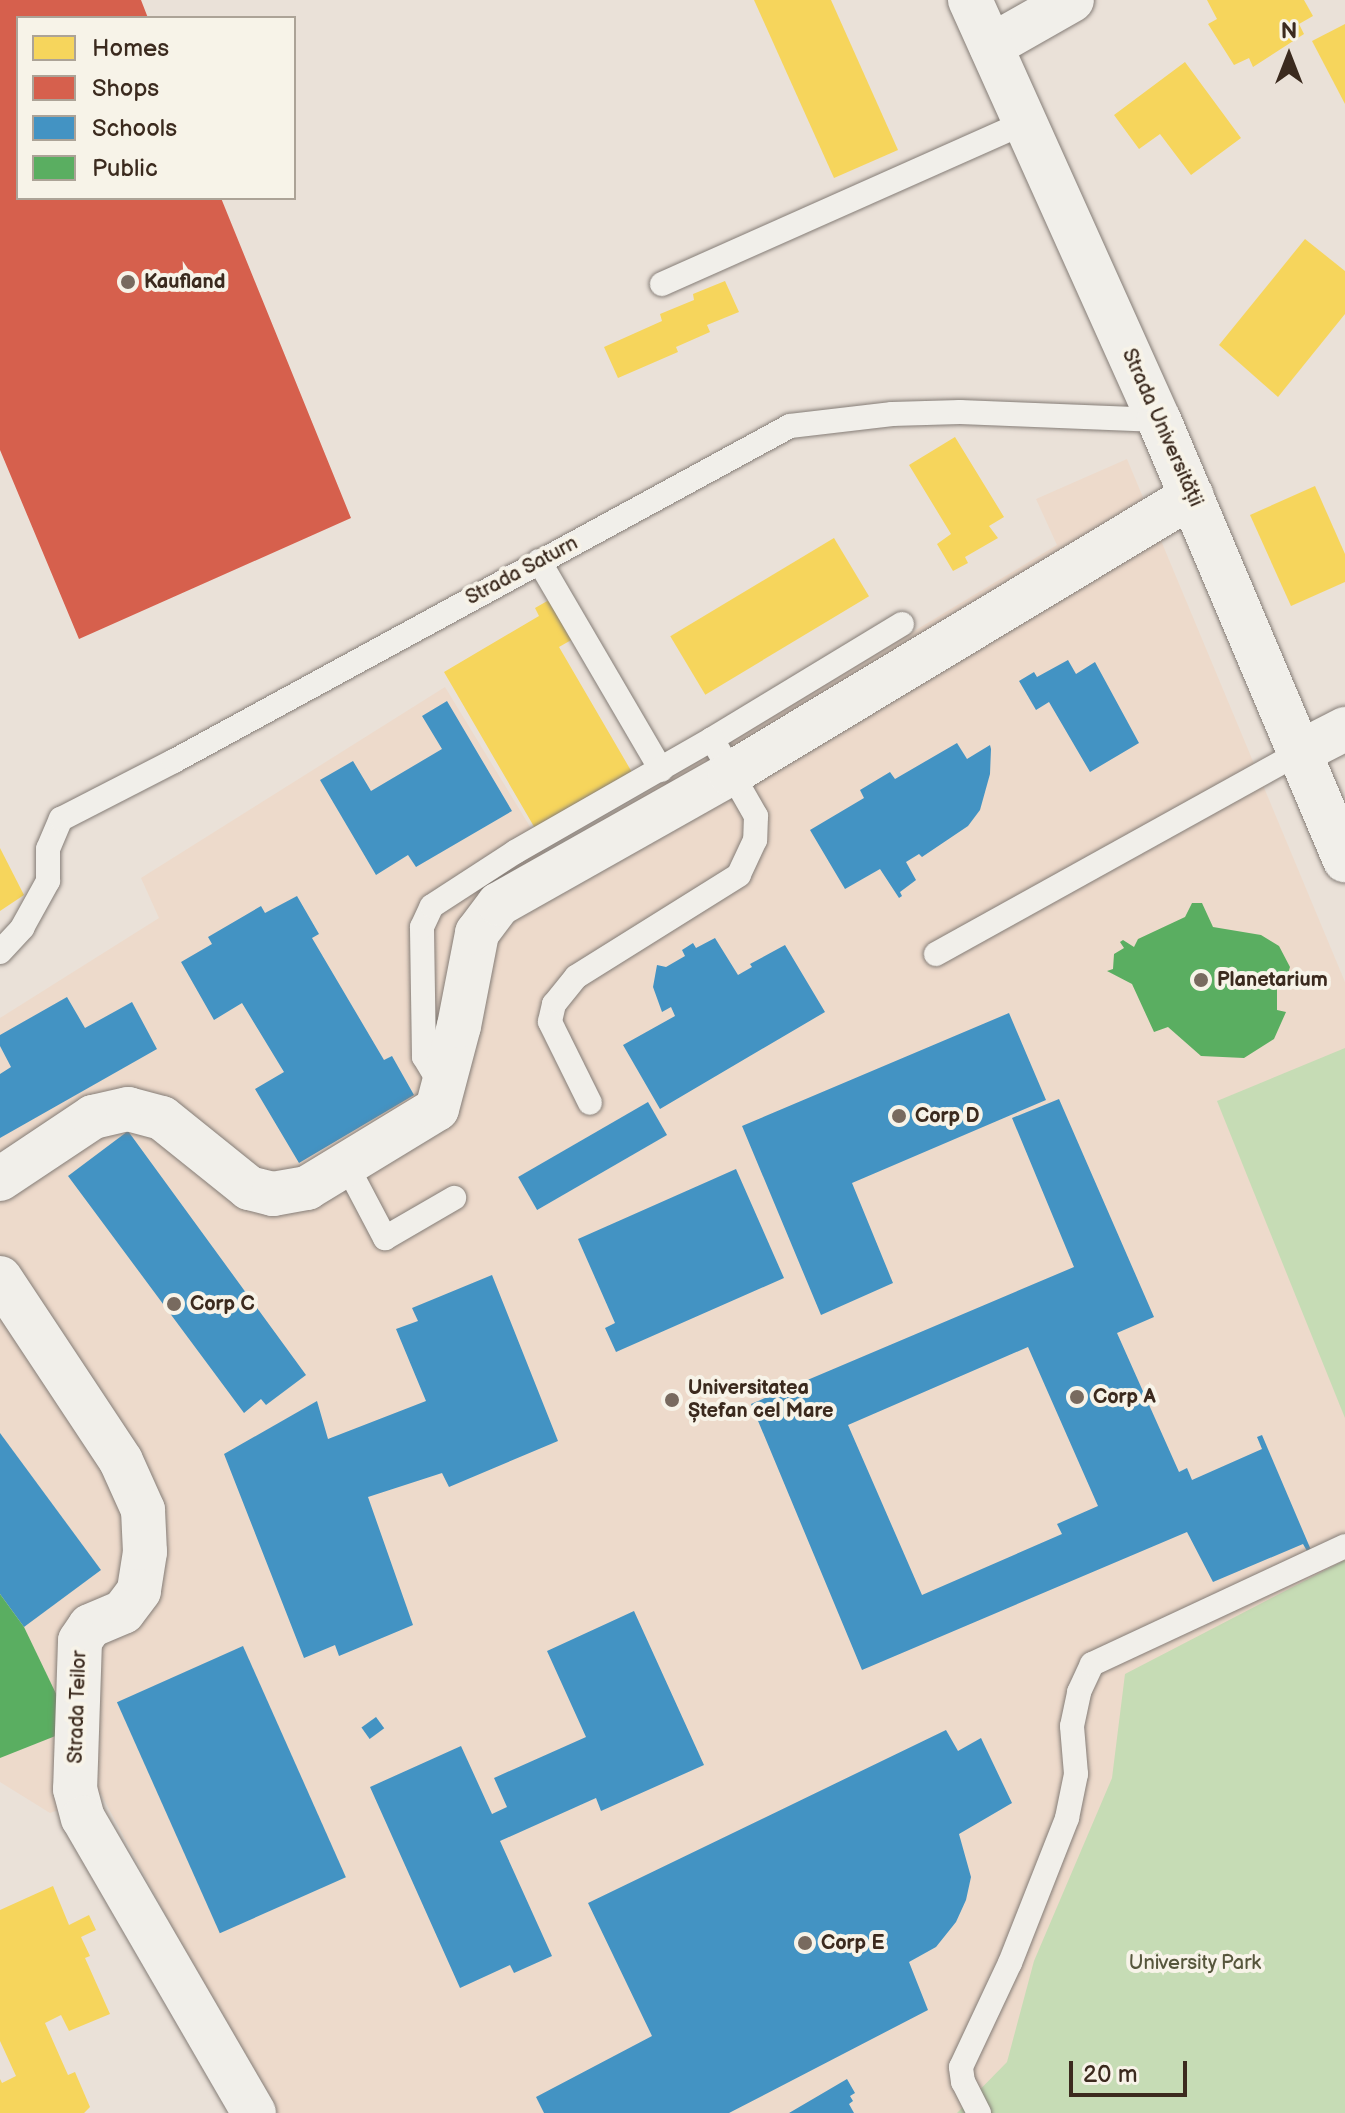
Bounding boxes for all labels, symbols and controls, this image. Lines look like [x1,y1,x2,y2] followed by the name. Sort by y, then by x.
[16,16,296,200] legend
[1249,16,1329,96] north arrow
[1281,18,1297,45] text: N
[92,34,169,63] text: Homes
[92,74,159,103] text: Shops
[92,114,177,143] text: Schools
[92,154,158,183] text: Public
[144,270,225,294] place label: Kaufland
[119,273,137,291] marker: Kaufland
[1116,345,1208,511] street label: Strada Universității
[462,531,582,611] street label: Strada Saturn
[1217,968,1328,992] place label: Planetarium
[1192,971,1210,989] marker: Planetarium
[915,1104,979,1128] place label: Corp D
[890,1107,908,1125] marker: Corp D
[190,1292,255,1316] place label: Corp C
[165,1295,183,1313] marker: Corp C
[688,1376,834,1423] place label: Universitatea Ștefan cel Mare
[1093,1385,1156,1409] place label: Corp A
[1068,1388,1086,1406] marker: Corp A
[663,1391,681,1409] marker: Universitatea Ștefan cel Mare
[64,1650,92,1764] street label: Strada Teilor
[821,1931,884,1955] place label: Corp E
[796,1934,814,1952] marker: Corp E
[1128,1951,1262,1975] park label: University Park
[1073,2045,1191,2095] scale bar
[1083,2060,1138,2089] text: 20 m

